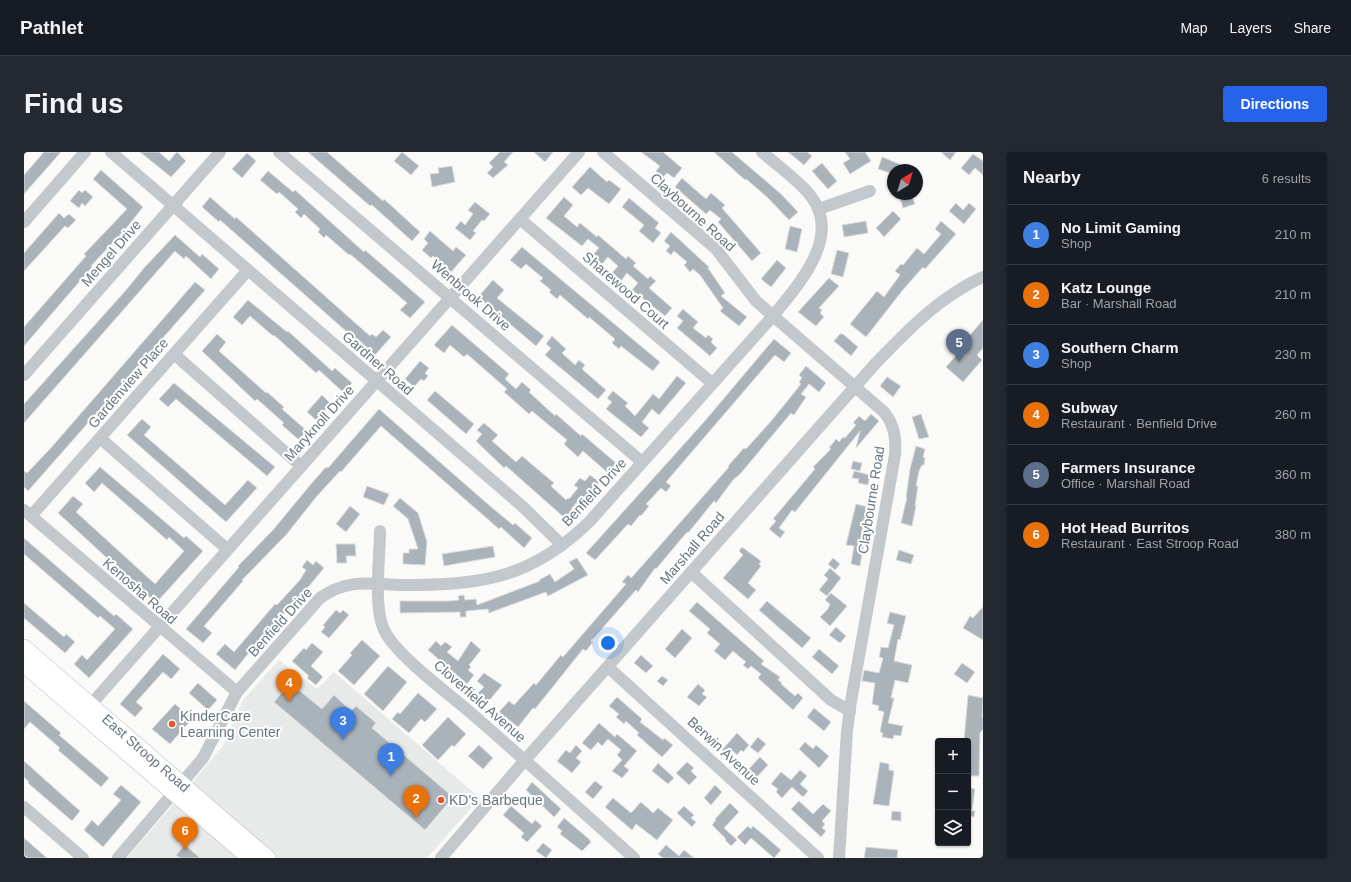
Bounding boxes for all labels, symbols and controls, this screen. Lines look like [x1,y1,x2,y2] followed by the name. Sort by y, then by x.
[20,17,83,38] text: Pathlet
[1180,20,1208,36] text: Map
[1230,20,1272,36] text: Layers
[1294,20,1331,36] text: Share
[1223,86,1327,122] button: Directions
[24,88,124,119] text: Find us
[887,164,923,200] north arrow
[1023,168,1081,187] text: Nearby
[647,170,739,254] street label: Claybourne Road
[1262,171,1311,186] text: 6 results
[78,216,144,289] street label: Mengel Drive
[1061,219,1181,236] text: No Limit Gaming
[1032,227,1040,242] text: 1
[1275,227,1311,242] text: 210 m
[1061,236,1091,251] text: Shop
[580,248,672,332] street label: Sharewood Court
[428,256,514,334] street label: Wenbrook Drive
[1061,279,1151,296] text: Katz Lounge
[1032,287,1040,302] text: 2
[1275,287,1311,302] text: 210 m
[1061,296,1177,311] text: Bar · Marshall Road
[339,328,417,398] street label: Gardner Road
[946,329,972,362] pin: 5
[85,335,171,431] street label: Gardenview Place
[1061,339,1179,356] text: Southern Charm
[1032,347,1040,362] text: 3
[1275,347,1311,362] text: 230 m
[1061,356,1091,371] text: Shop
[281,382,357,464] street label: Maryknoll Drive
[1061,399,1118,416] text: Subway
[1032,407,1040,422] text: 4
[1275,407,1311,422] text: 260 m
[1061,416,1217,431] text: Restaurant · Benfield Drive
[855,445,887,555] street label: Claybourne Road
[558,455,630,529] street label: Benfield Drive
[1061,459,1195,476] text: Farmers Insurance
[1032,467,1040,482] text: 5
[1275,467,1311,482] text: 360 m
[1061,476,1190,491] text: Office · Marshall Road
[656,509,728,587] street label: Marshall Road
[1061,519,1189,536] text: Hot Head Burritos
[1032,527,1040,542] text: 6
[1275,527,1311,542] text: 380 m
[1061,536,1239,551] text: Restaurant · East Stroop Road
[100,555,180,627] street label: Kenosha Road
[245,584,315,660] street label: Benfield Drive
[598,633,618,653] your location
[431,657,529,745] street label: Cloverfield Avenue
[276,669,302,702] pin: 4
[330,707,356,740] pin: 3
[180,708,281,740] place label: KinderCare Learning Center
[99,711,193,795] street label: East Stroop Road
[684,713,764,789] street label: Berwin Avenue
[167,719,177,729] marker: KinderCare Learning Center
[935,738,971,846] map controls
[935,738,971,774] button: +
[378,743,404,776] pin: 1
[935,774,971,810] button: −
[403,785,429,818] pin: 2
[449,792,543,808] place label: KD's Barbeque
[436,795,446,805] marker: KD's Barbeque
[935,810,971,846] button: layers
[172,817,198,850] pin: 6

